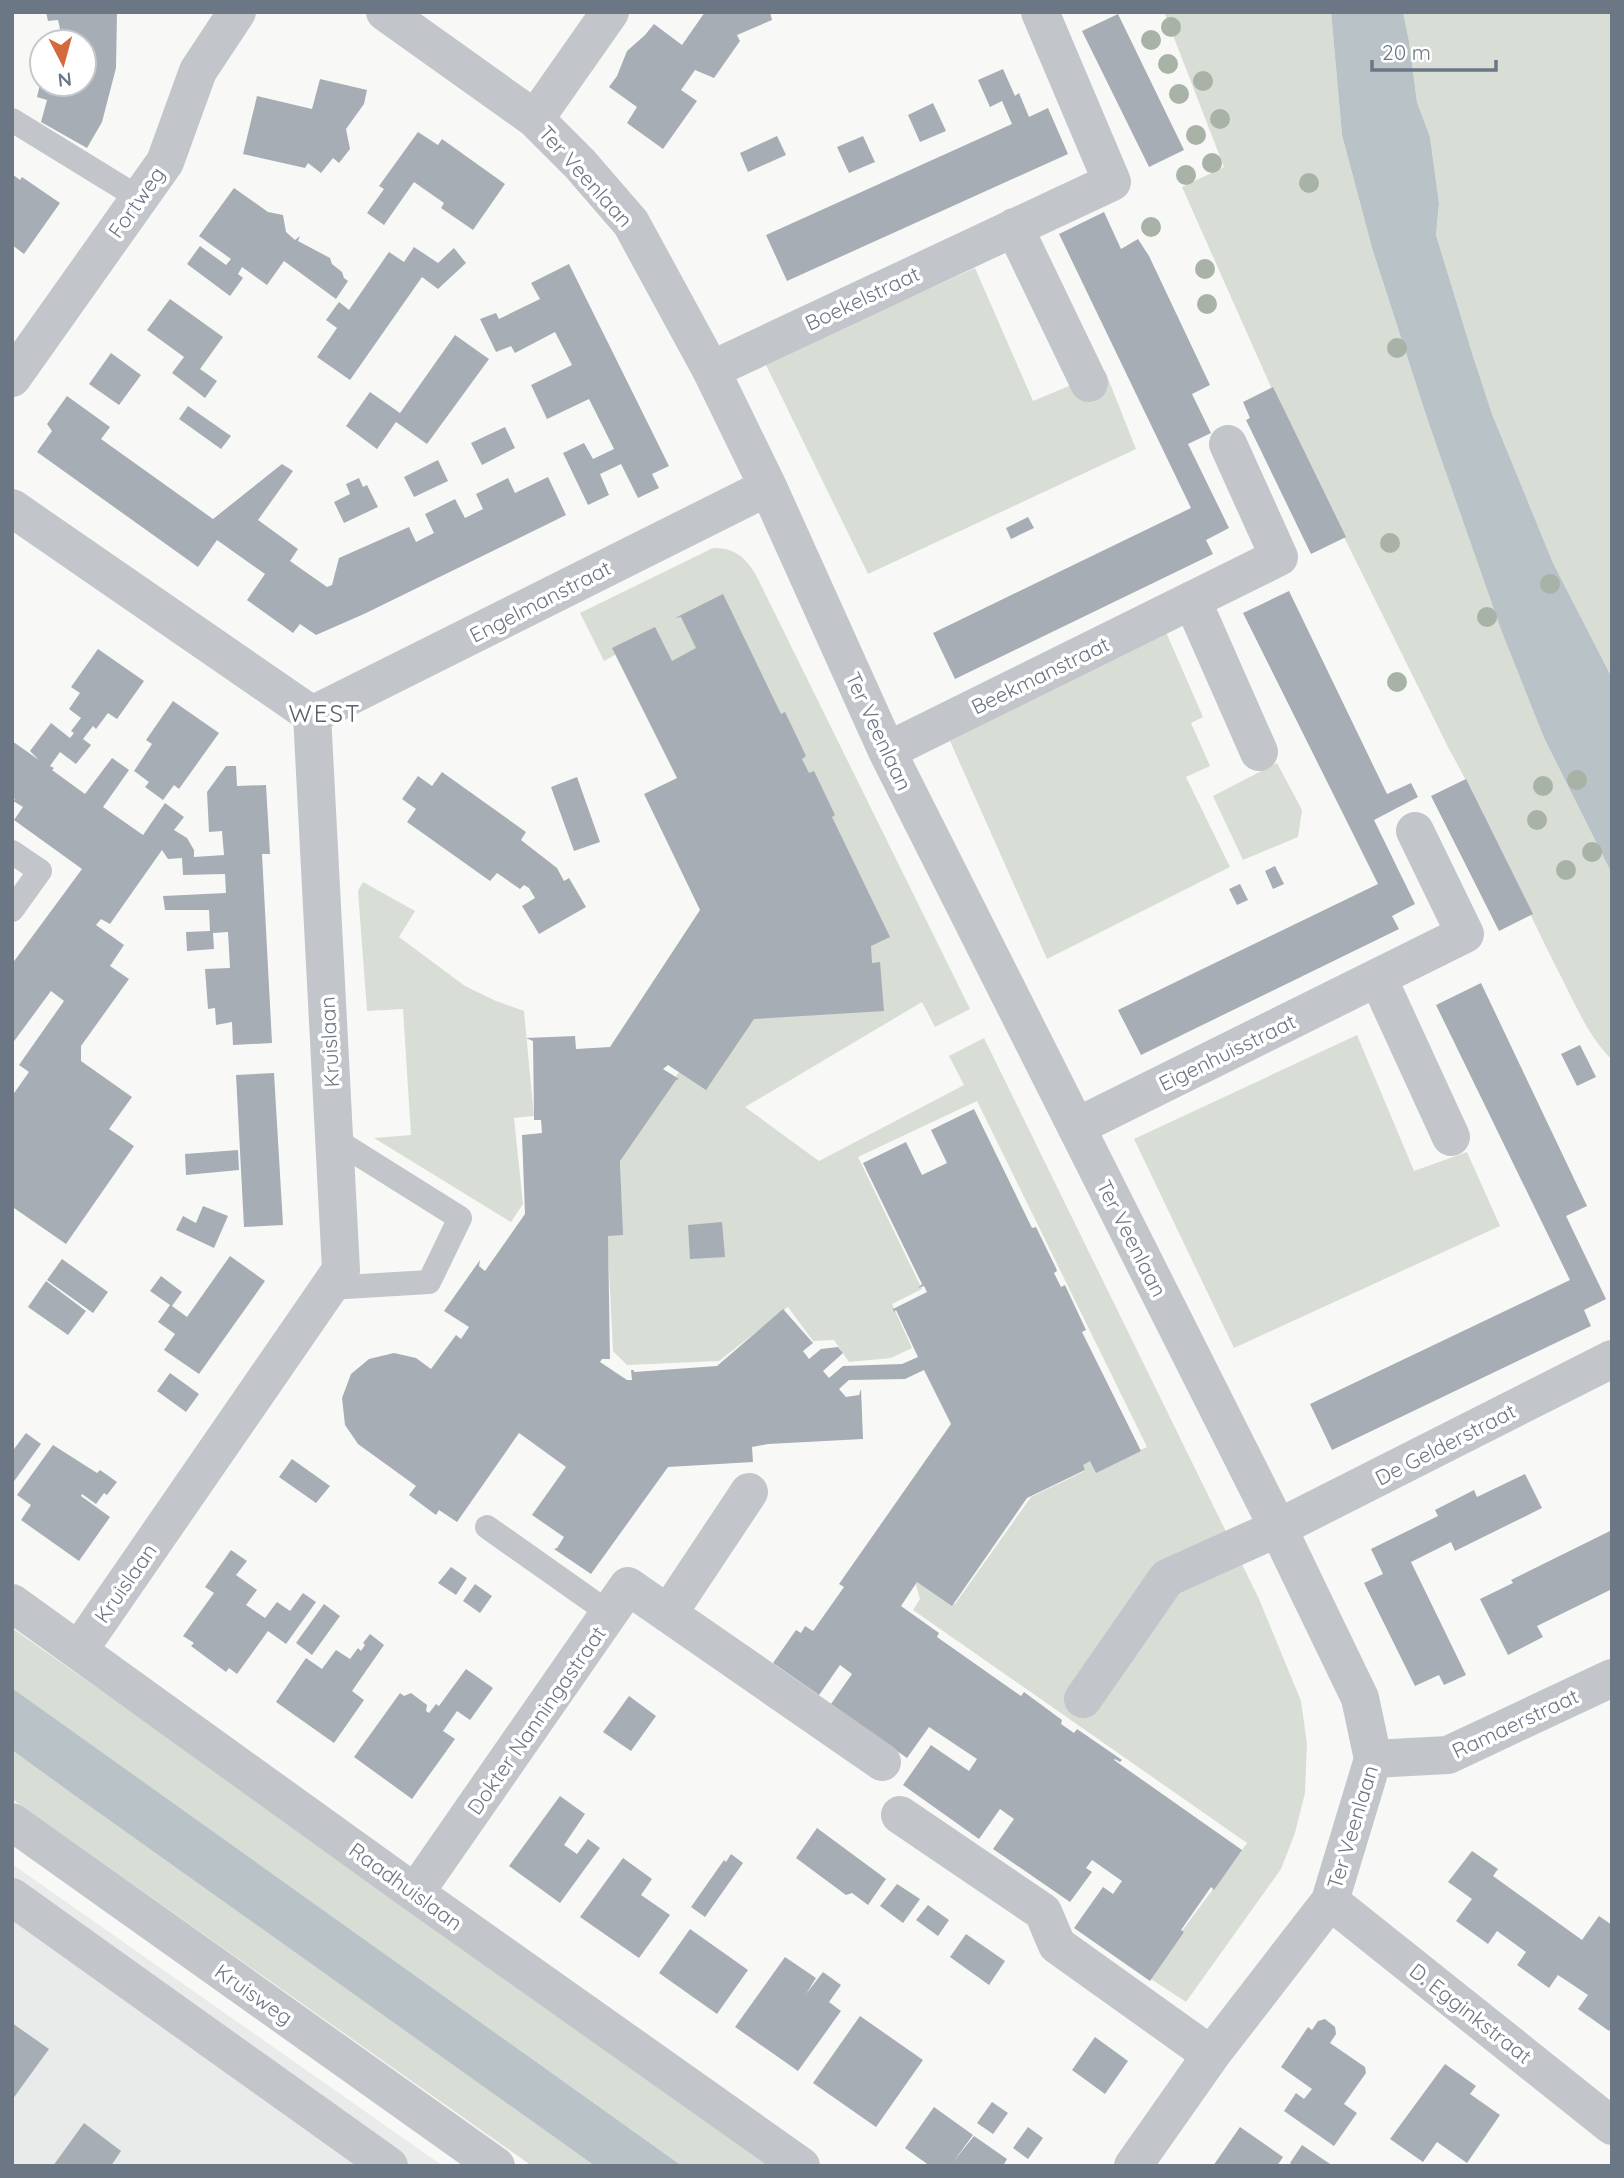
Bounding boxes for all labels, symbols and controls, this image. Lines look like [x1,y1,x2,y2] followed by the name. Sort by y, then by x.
[28,28,98,98] north arrow
[1372,28,1496,72] scale bar
[1382,39,1431,65] text: 20 m
[57,67,73,93] text: N
[534,120,638,232] street label: Ter Veenlaan
[102,161,170,243] street label: Fortweg
[801,260,923,336] street label: Boekelstraat
[465,554,615,648] street label: Engelmanstraat
[967,630,1113,720] street label: Beekmanstraat
[840,668,918,794] street label: Ter Veenlaan
[289,698,361,728] district label: WEST
[314,996,344,1088] street label: Kruislaan
[1154,1008,1300,1096] street label: Eigenhuisstraat
[1091,1175,1173,1301] street label: Ter Veenlaan
[1370,1397,1520,1491] street label: De Gelderstraat
[88,1538,162,1628] street label: Kruislaan
[461,1621,611,1819] street label: Dokter Nanningastraat
[1448,1682,1582,1764] street label: Ramaerstraat
[1321,1762,1383,1892] street label: Ter Veenlaan
[344,1836,468,1936] street label: Raadhuislaan
[1405,1957,1537,2069] street label: D. Egginkstraat
[210,1958,298,2030] street label: Kruisweg

